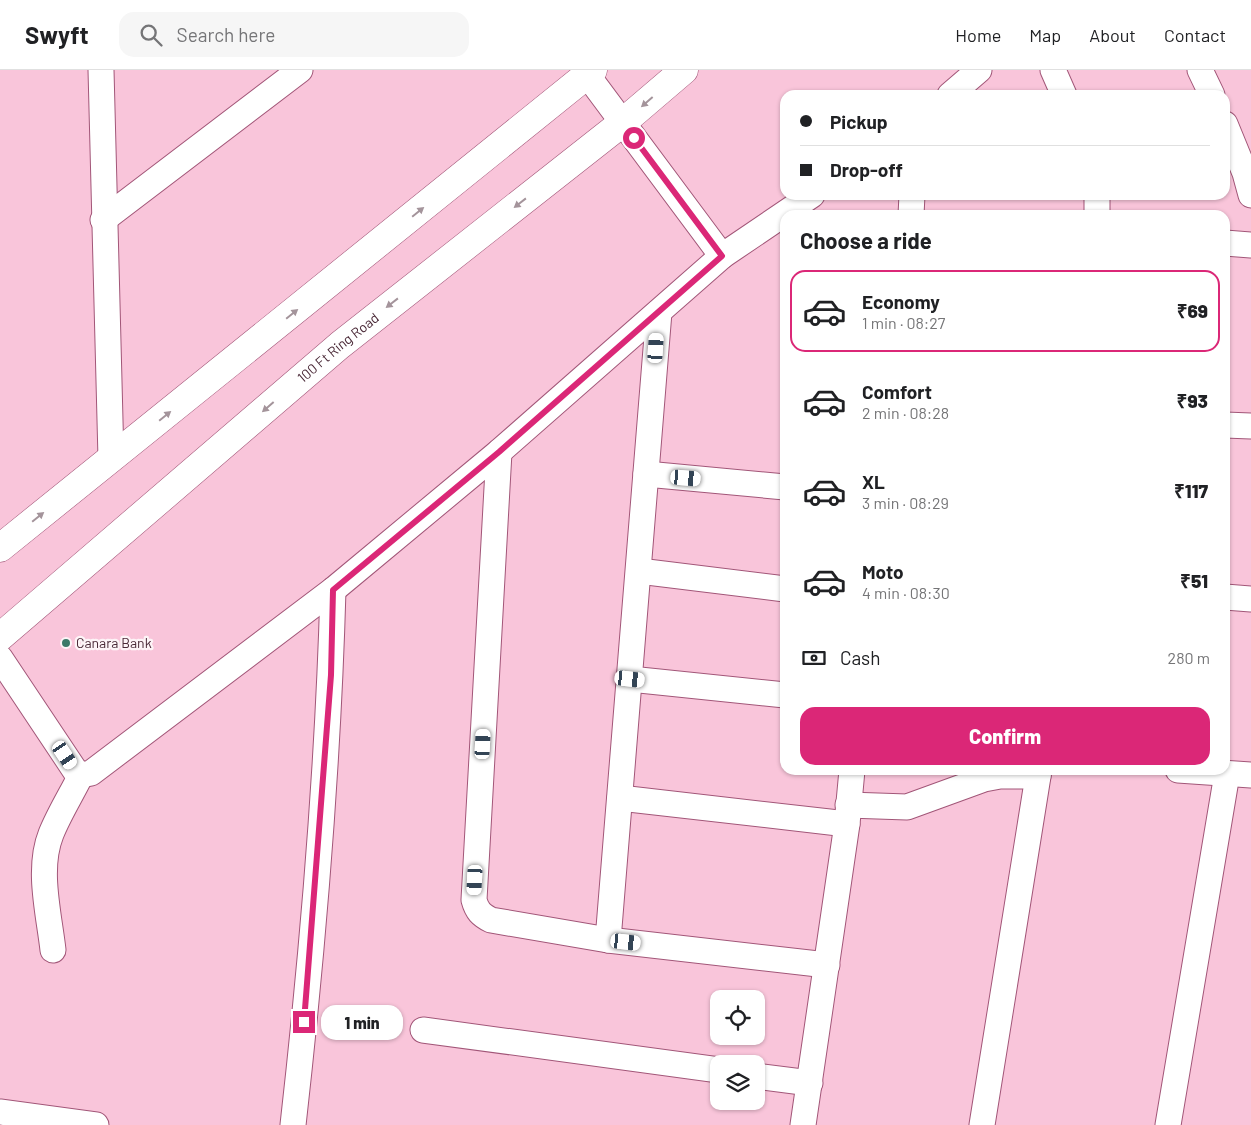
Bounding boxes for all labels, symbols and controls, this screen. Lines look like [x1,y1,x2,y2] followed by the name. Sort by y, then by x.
[119,12,469,57] search box
[25,20,89,49] text: Swyft
[137,21,165,49] icon: search
[177,23,275,46] text: Search here
[955,24,1001,46] text: Home
[1029,24,1061,46] text: Map
[1089,24,1136,46] text: About
[1164,24,1226,46] text: Contact
[641,96,654,107] one-way arrow
[830,110,888,133] text: Pickup
[623,127,645,149] route start
[830,158,903,181] text: Drop-off
[514,198,527,209] one-way arrow
[411,207,424,218] one-way arrow
[800,227,932,253] text: Choose a ride
[802,289,847,334] icon: car
[862,290,940,313] text: Economy
[386,298,399,309] one-way arrow
[1177,299,1208,322] text: ₹69
[285,309,298,320] one-way arrow
[294,309,382,386] street label: 100 Ft Ring Road
[862,313,945,332] text: 1 min · 08:27
[647,333,664,363] car
[802,379,847,424] icon: car
[862,380,932,403] text: Comfort
[1177,389,1208,412] text: ₹93
[261,402,274,413] one-way arrow
[862,403,949,422] text: 2 min · 08:28
[158,410,171,421] one-way arrow
[670,469,701,487] car
[802,469,847,514] icon: car
[862,470,885,493] text: XL
[1174,479,1208,502] text: ₹117
[862,493,949,512] text: 3 min · 08:29
[31,512,44,523] one-way arrow
[802,559,847,604] icon: car
[862,560,904,583] text: Moto
[1180,569,1208,592] text: ₹51
[862,583,950,602] text: 4 min · 08:30
[76,634,152,651] place label: Canara Bank
[60,637,72,649] marker: Canara Bank
[800,644,828,672] icon: cash
[840,646,881,669] text: Cash
[1168,648,1210,667] text: 280 m
[614,670,645,688] car
[800,707,1210,765] button: Confirm
[474,729,491,759] car
[50,738,79,772] car
[466,865,483,895] car
[610,933,641,951] car
[710,990,765,1110] map controls
[710,990,765,1045] button: locate
[322,1004,404,1040] callout: 1 min
[293,1011,315,1033] route end
[344,1013,380,1032] text: 1 min
[710,1055,765,1110] button: layers

